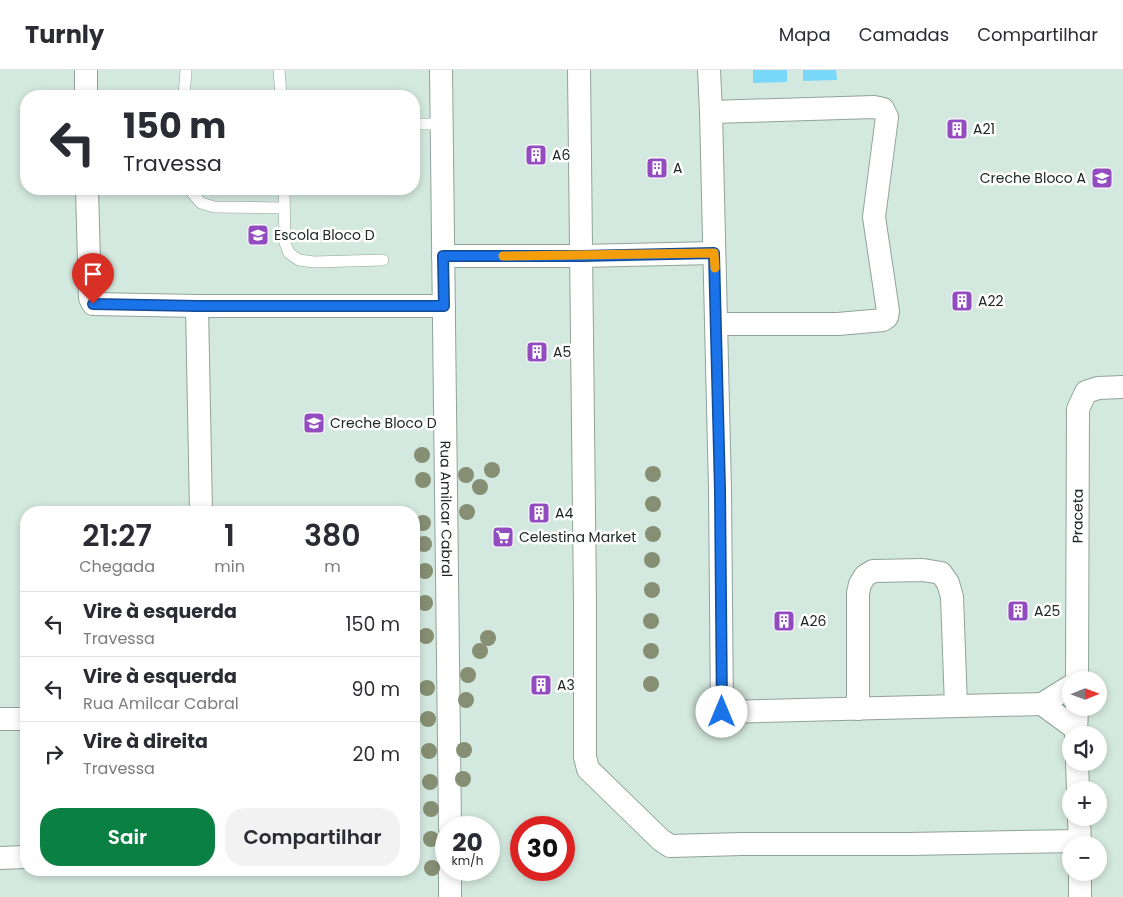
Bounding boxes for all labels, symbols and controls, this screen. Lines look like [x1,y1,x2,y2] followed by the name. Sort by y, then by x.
[25,18,104,51] text: Turnly
[779,22,831,47] text: Mapa
[859,22,949,47] text: Camadas
[977,22,1098,47] text: Compartilhar
[123,101,226,150] text: 150 m
[40,110,105,175] icon: left
[945,117,969,141] building icon: A21
[973,119,995,139] place label: A21
[524,143,548,167] building icon: A6
[552,145,570,165] place label: A6
[123,148,222,179] text: Travessa
[645,156,669,180] building icon: A
[673,158,682,178] place label: A
[1090,166,1114,190] school or university icon: Creche Bloco A
[980,168,1086,188] place label: Creche Bloco A
[246,223,270,247] school or university icon: Escola Bloco D
[274,225,375,245] place label: Escola Bloco D
[72,253,114,304] pin
[79,260,107,288] icon: arrive
[950,289,974,313] building icon: A22
[978,291,1004,311] place label: A22
[525,340,549,364] building icon: A5
[553,342,571,362] place label: A5
[302,411,326,435] school or university icon: Creche Bloco D
[330,413,437,433] place label: Creche Bloco D
[435,441,457,577] street label: Rua Amilcar Cabral
[1068,489,1088,543] street label: Praceta
[527,501,551,525] building icon: A4
[555,503,573,523] place label: A4
[82,514,152,557] text: 21:27
[224,514,235,557] text: 1
[304,514,361,557] text: 380
[491,525,515,549] supermarket icon: Celestina Market
[519,527,636,547] place label: Celestina Market
[79,555,155,578] text: Chegada
[214,555,245,578] text: min
[324,555,341,578] text: m
[83,598,237,625] text: Vire à esquerda
[1006,599,1030,623] building icon: A25
[1034,601,1060,621] place label: A25
[772,609,796,633] building icon: A26
[40,610,68,638] icon: left
[345,611,400,638] text: 150 m
[800,611,826,631] place label: A26
[83,627,155,650] text: Travessa
[83,663,237,690] text: Vire à esquerda
[1062,671,1108,716] north arrow
[1062,671,1107,881] map controls
[529,673,553,697] building icon: A3
[40,675,68,703] icon: left
[557,675,575,695] place label: A3
[351,676,400,703] text: 90 m
[695,685,747,737] position arrow
[83,692,239,715] text: Rua Amilcar Cabral
[1062,726,1107,771] button: sound
[83,728,208,755] text: Vire à direita
[40,740,68,768] icon: right
[352,741,400,768] text: 20 m
[83,757,155,780] text: Travessa
[1062,781,1107,826] button: +
[40,808,215,866] button: Sair
[225,808,400,866] button: Compartilhar
[510,816,575,881] speed limit sign: 30
[452,825,483,860] text: 20
[1062,836,1107,881] button: −
[452,852,483,869] text: km/h

